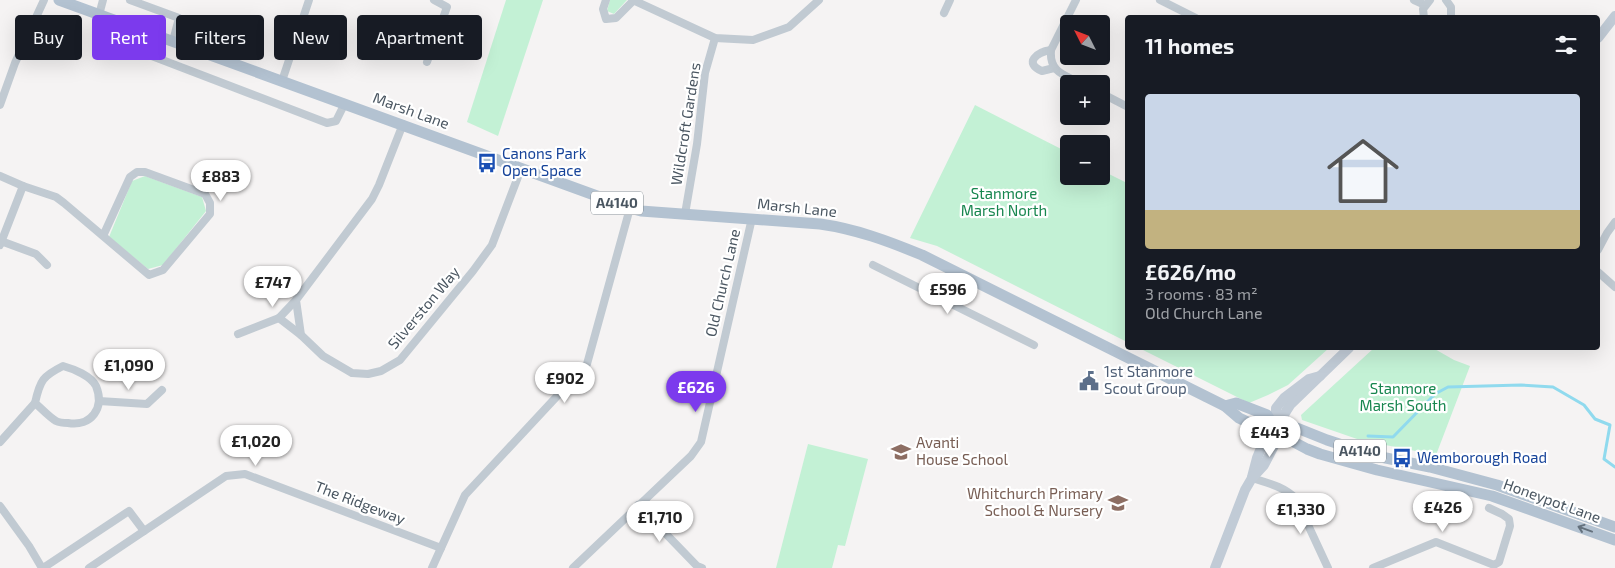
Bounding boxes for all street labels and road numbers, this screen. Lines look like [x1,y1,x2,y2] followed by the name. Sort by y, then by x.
[666,61,704,186] street label: Wildcroft Gardens
[371,88,452,132] street label: Marsh Lane
[591,192,643,214] road number: A4140
[756,194,838,220] street label: Marsh Lane
[701,227,743,338] street label: Old Church Lane
[384,262,463,352] street label: Silverston Way
[1334,440,1386,462] road number: A4140
[1501,474,1603,526] street label: Honeypot Lane
[313,477,408,528] street label: The Ridgeway

